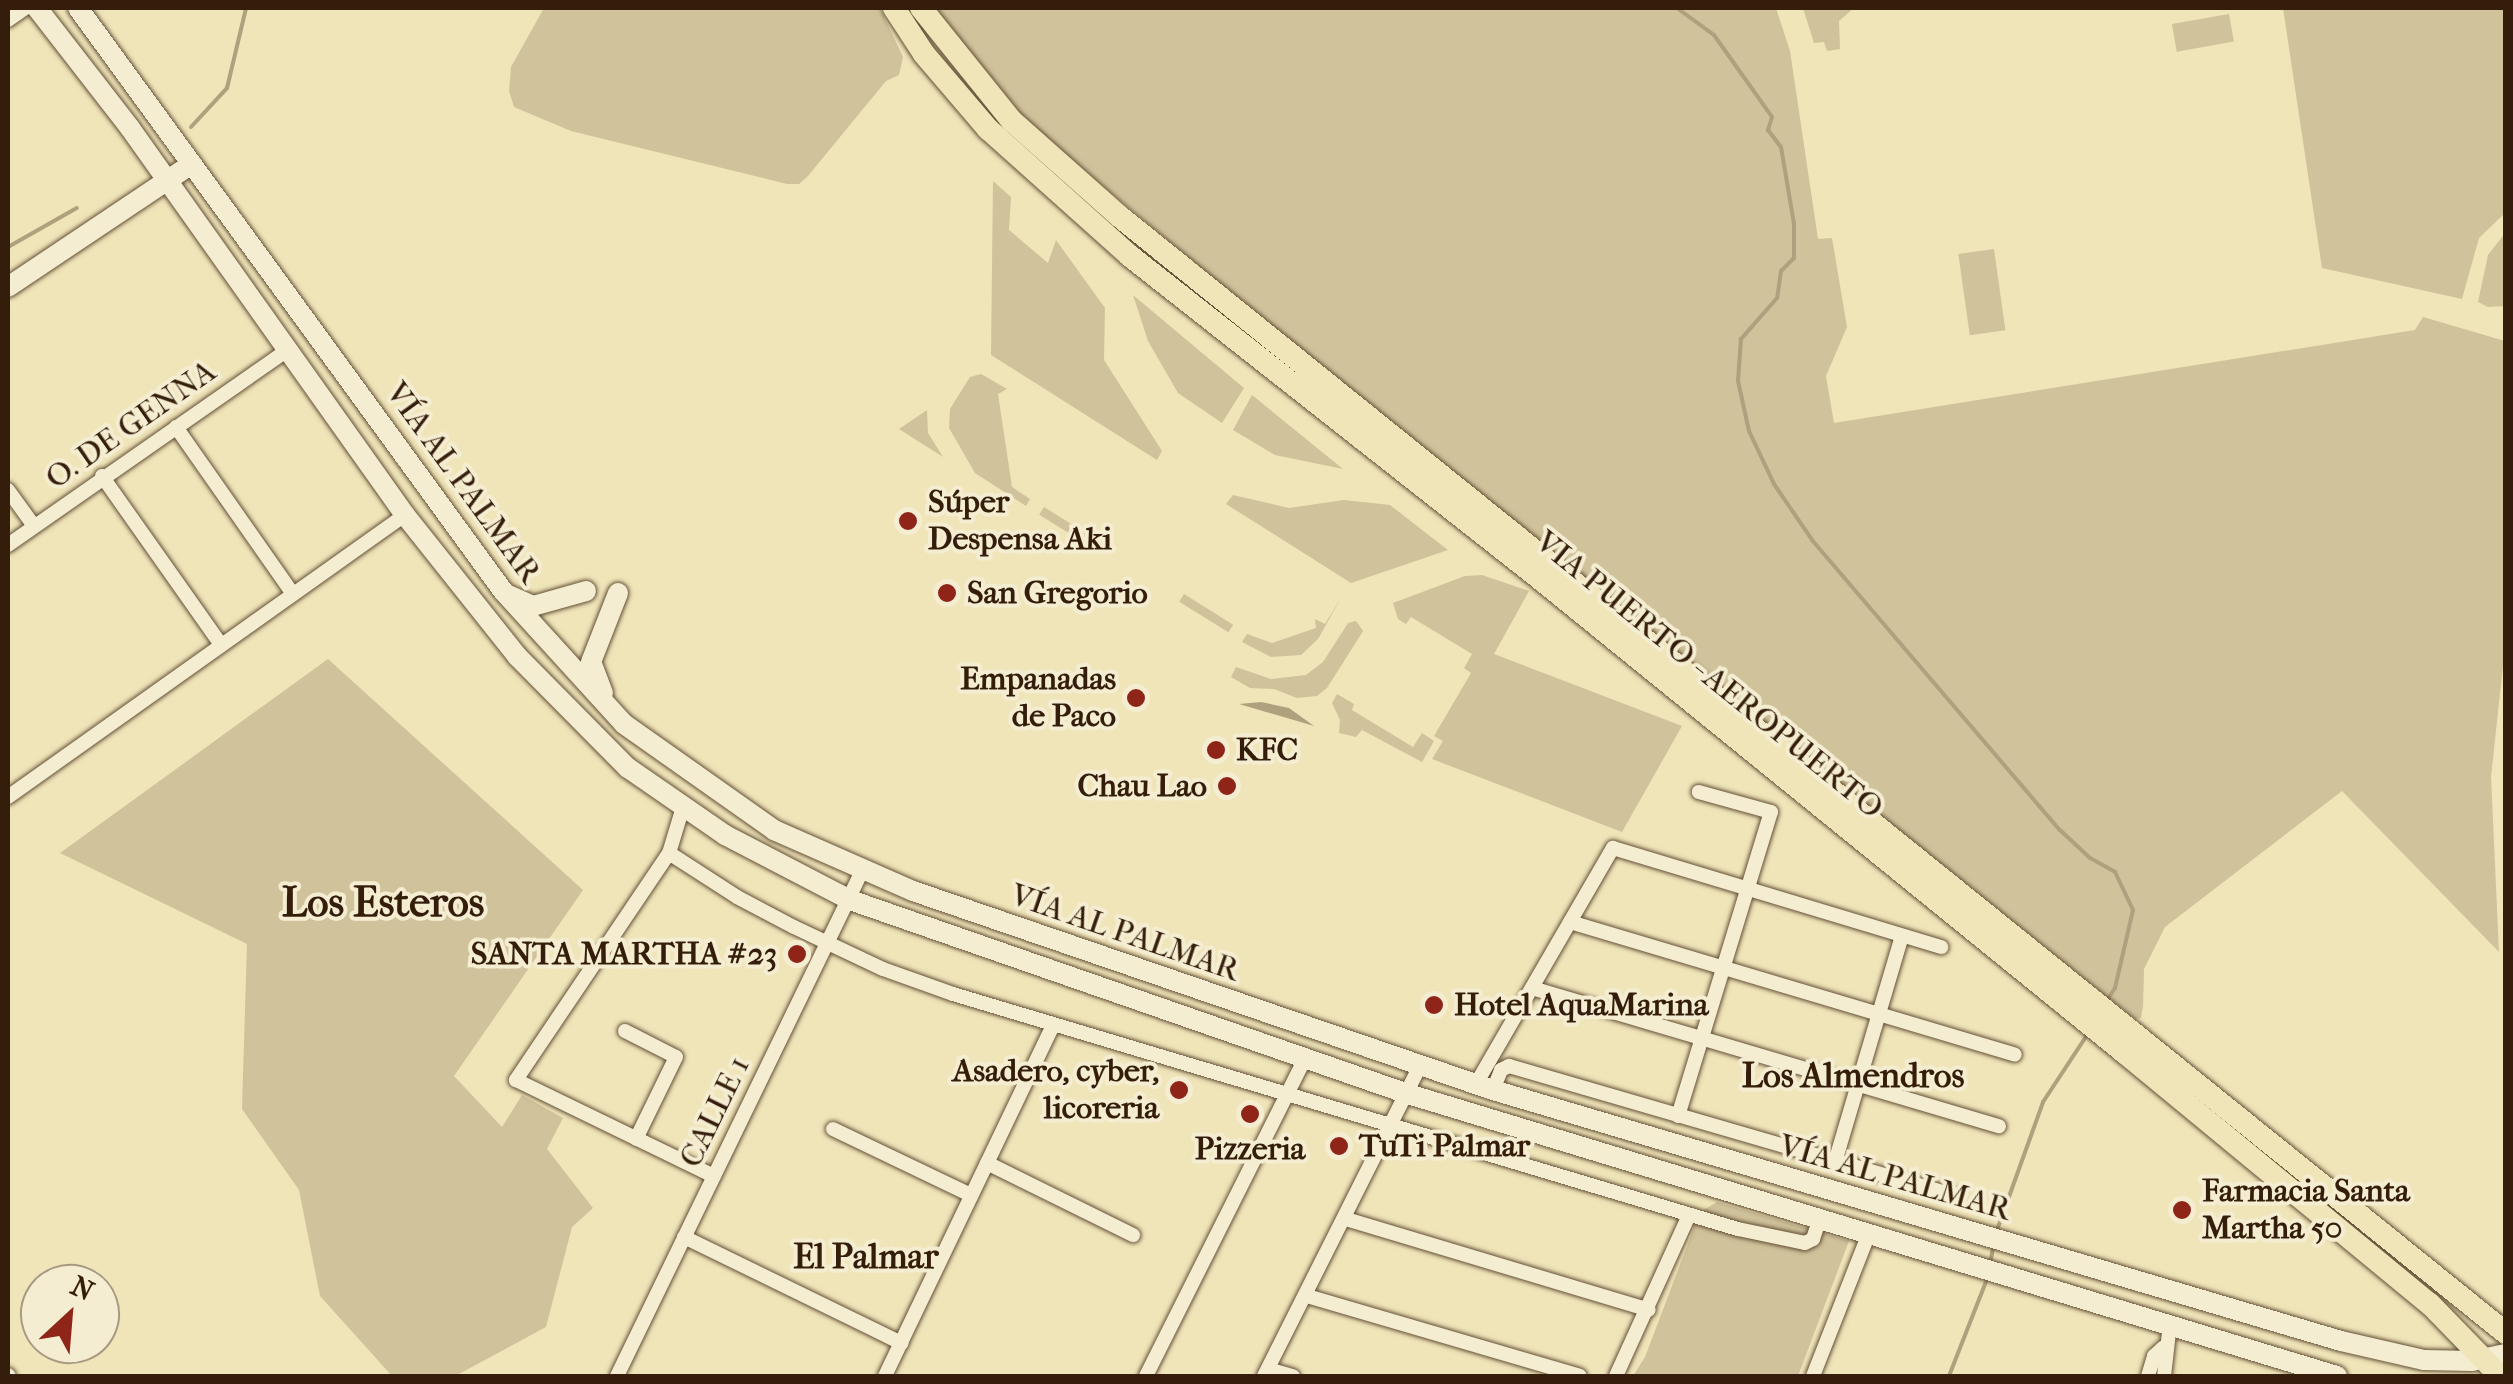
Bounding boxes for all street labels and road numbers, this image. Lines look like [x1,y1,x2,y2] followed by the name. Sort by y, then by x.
[39,352,223,498] street label: O. DE GENNA
[377,375,549,591] street label: VÍA AL PALMAR
[1527,523,1891,827] street label: VIA PUERTO - AEROPUERTO
[1006,876,1244,990] street label: VÍA AL PALMAR
[672,1050,758,1174] street label: CALLE 1
[1775,1127,2015,1229] street label: VÍA AL PALMAR

